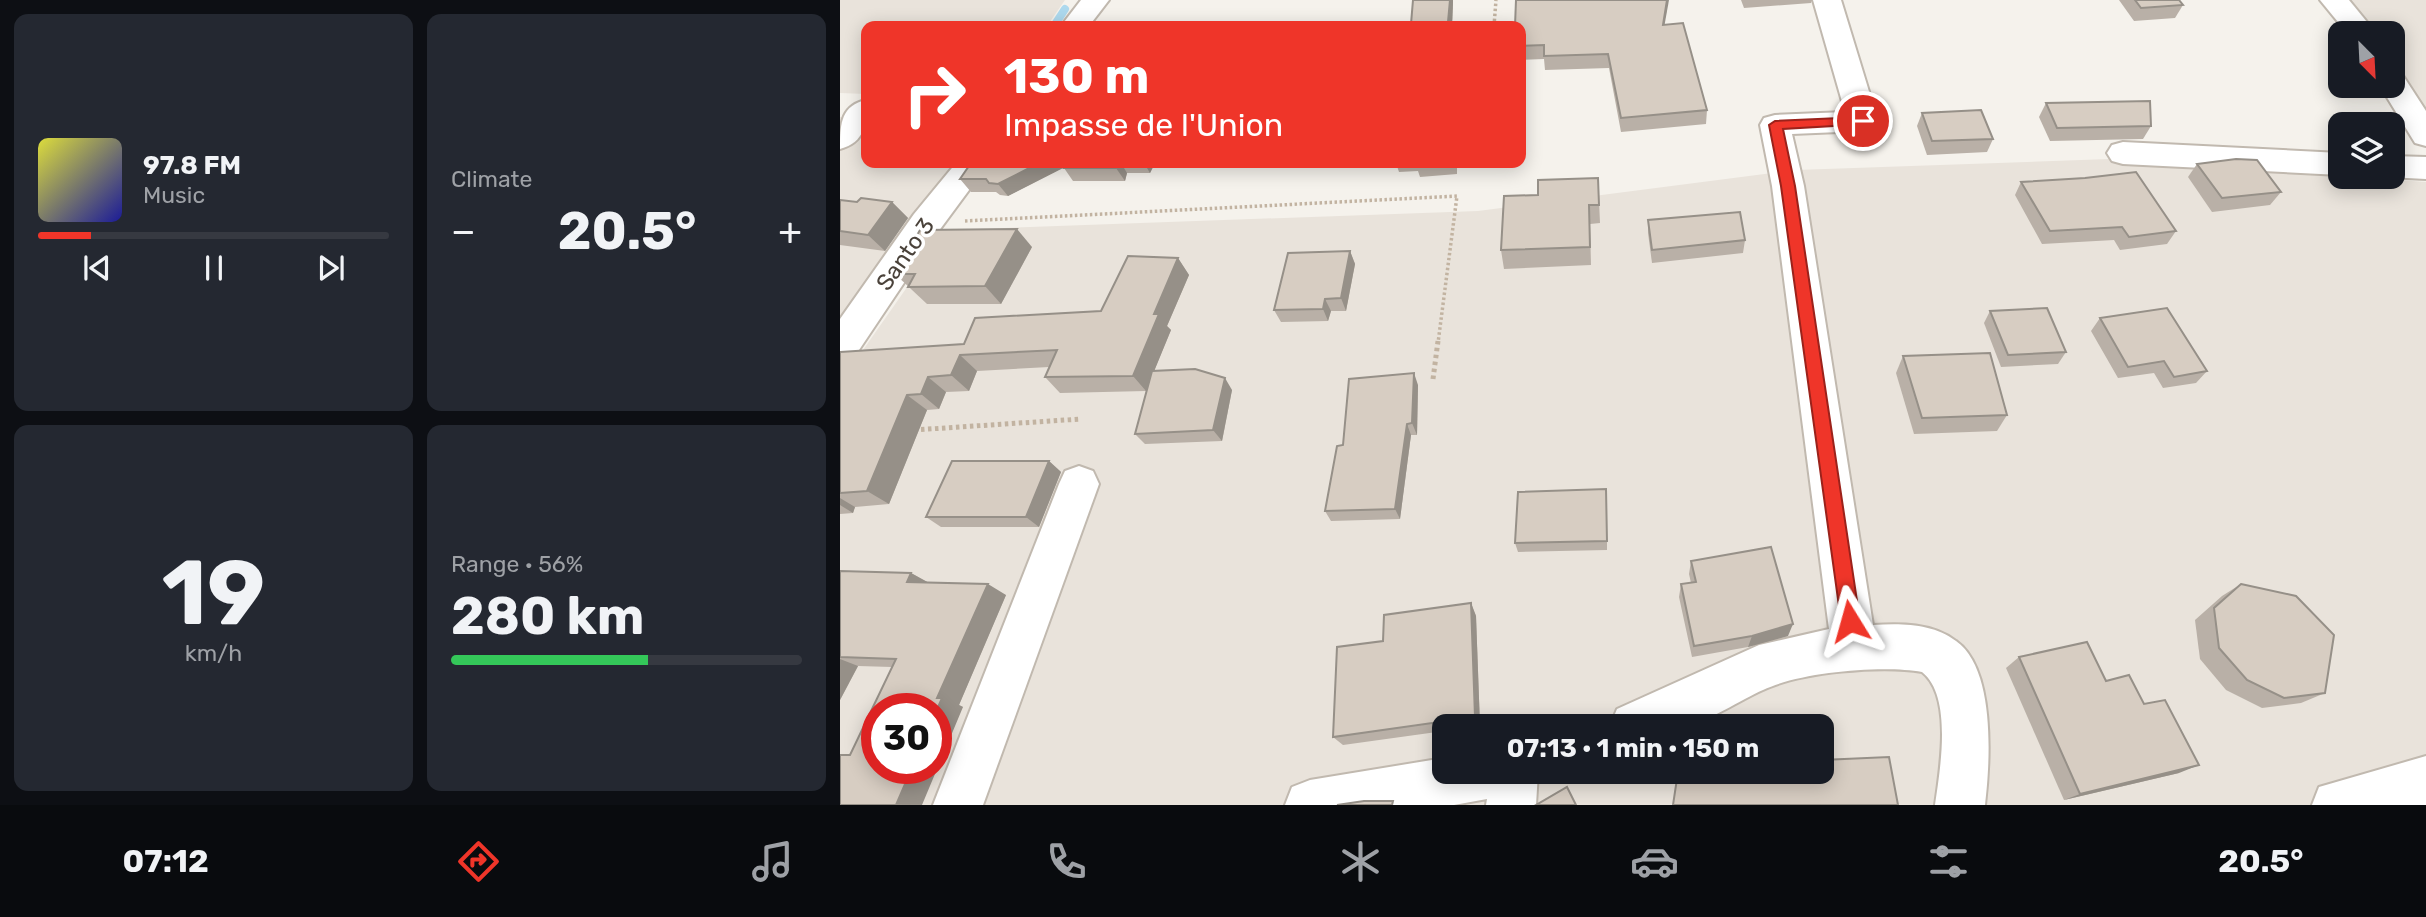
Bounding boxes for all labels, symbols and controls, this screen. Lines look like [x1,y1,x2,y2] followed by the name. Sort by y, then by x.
[2328,21,2404,98] north arrow
[2328,21,2405,189] map controls
[1004,47,1149,105] text: 130 m
[889,49,980,140] icon: right
[1833,91,1893,151] pin
[1844,102,1882,140] icon: arrive
[1004,106,1283,144] text: Impasse de l'Union
[2328,112,2405,189] button: layers
[143,150,241,181] text: 97.8 FM
[451,165,532,193] text: Climate
[143,181,205,209] text: Music
[558,200,696,262] text: 20.5°
[451,208,476,254] text: −
[778,208,802,254] text: +
[870,212,940,296] street label: Santo 3
[78,249,116,287] icon: previous
[195,249,233,287] icon: pause
[312,249,350,287] icon: next
[162,539,265,647] text: 19
[451,550,583,578] text: Range · 56%
[1813,584,1887,658] position arrow
[451,585,645,647] text: 280 km
[185,639,242,667] text: km/h
[861,693,952,784] speed limit sign: 30
[1507,733,1759,764] text: 07:13 · 1 min · 150 m
[454,837,503,886] icon: directions
[748,837,797,886] icon: music
[1042,837,1091,886] icon: phone
[1336,837,1385,886] icon: climate
[1630,837,1679,886] icon: car
[1924,837,1973,886] icon: filters
[123,842,209,880] text: 07:12
[2218,842,2303,880] text: 20.5°

